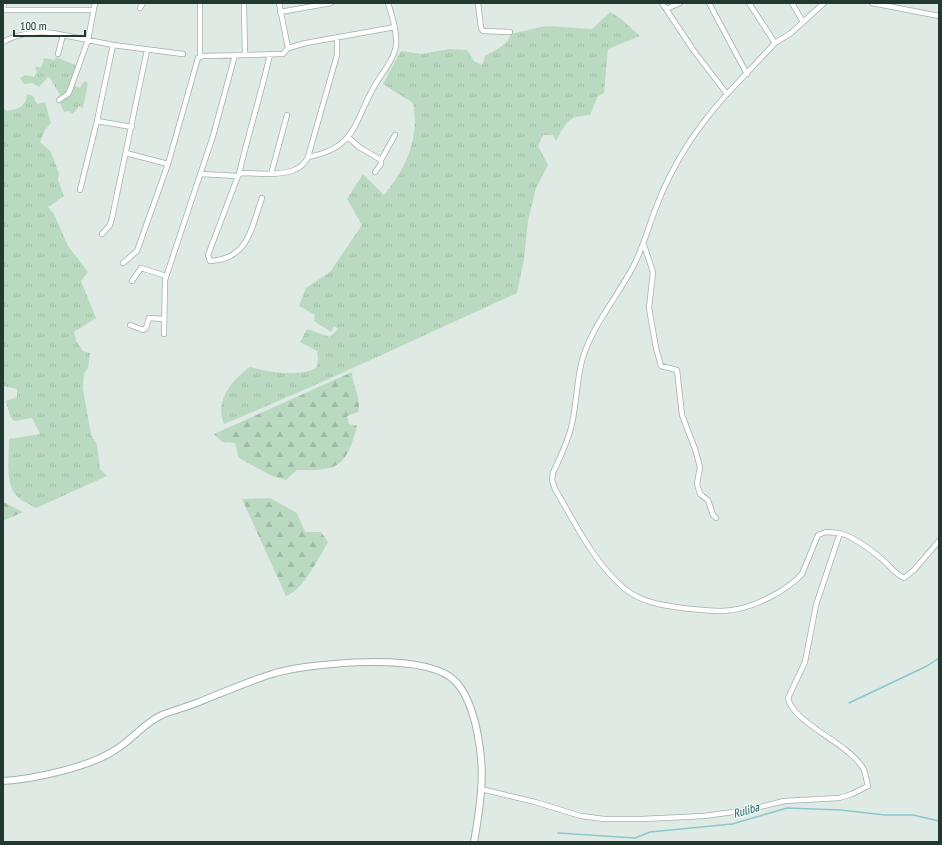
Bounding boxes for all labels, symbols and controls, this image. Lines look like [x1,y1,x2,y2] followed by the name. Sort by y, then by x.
[14,12,85,38] scale bar
[20,18,47,33] text: 100 m
[731,799,762,821] water label: Ruliba

